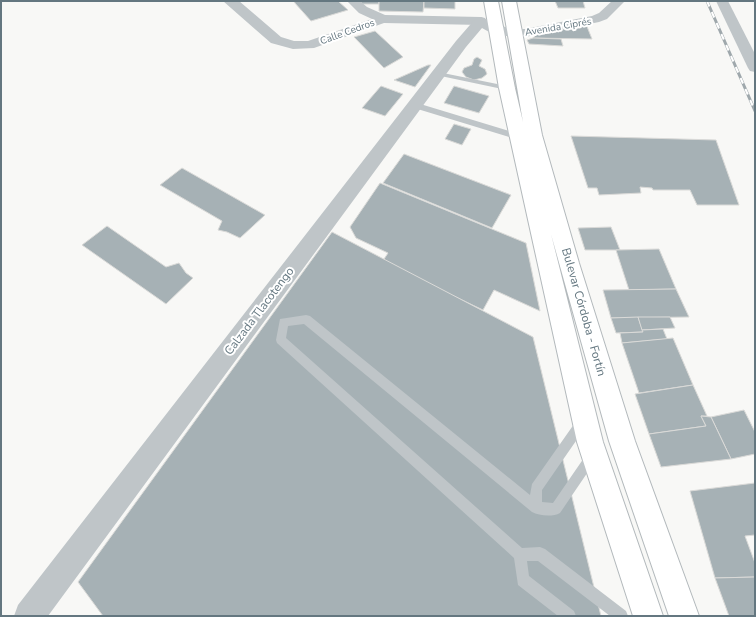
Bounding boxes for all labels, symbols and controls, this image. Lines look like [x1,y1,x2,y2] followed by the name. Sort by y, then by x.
[524,14,593,40] street label: Avenida Ciprés
[318,16,377,48] street label: Calle Cedros
[558,246,610,378] street label: Bulevar Córdoba - Fortín
[221,263,298,358] street label: Calzada Tlacotengo

